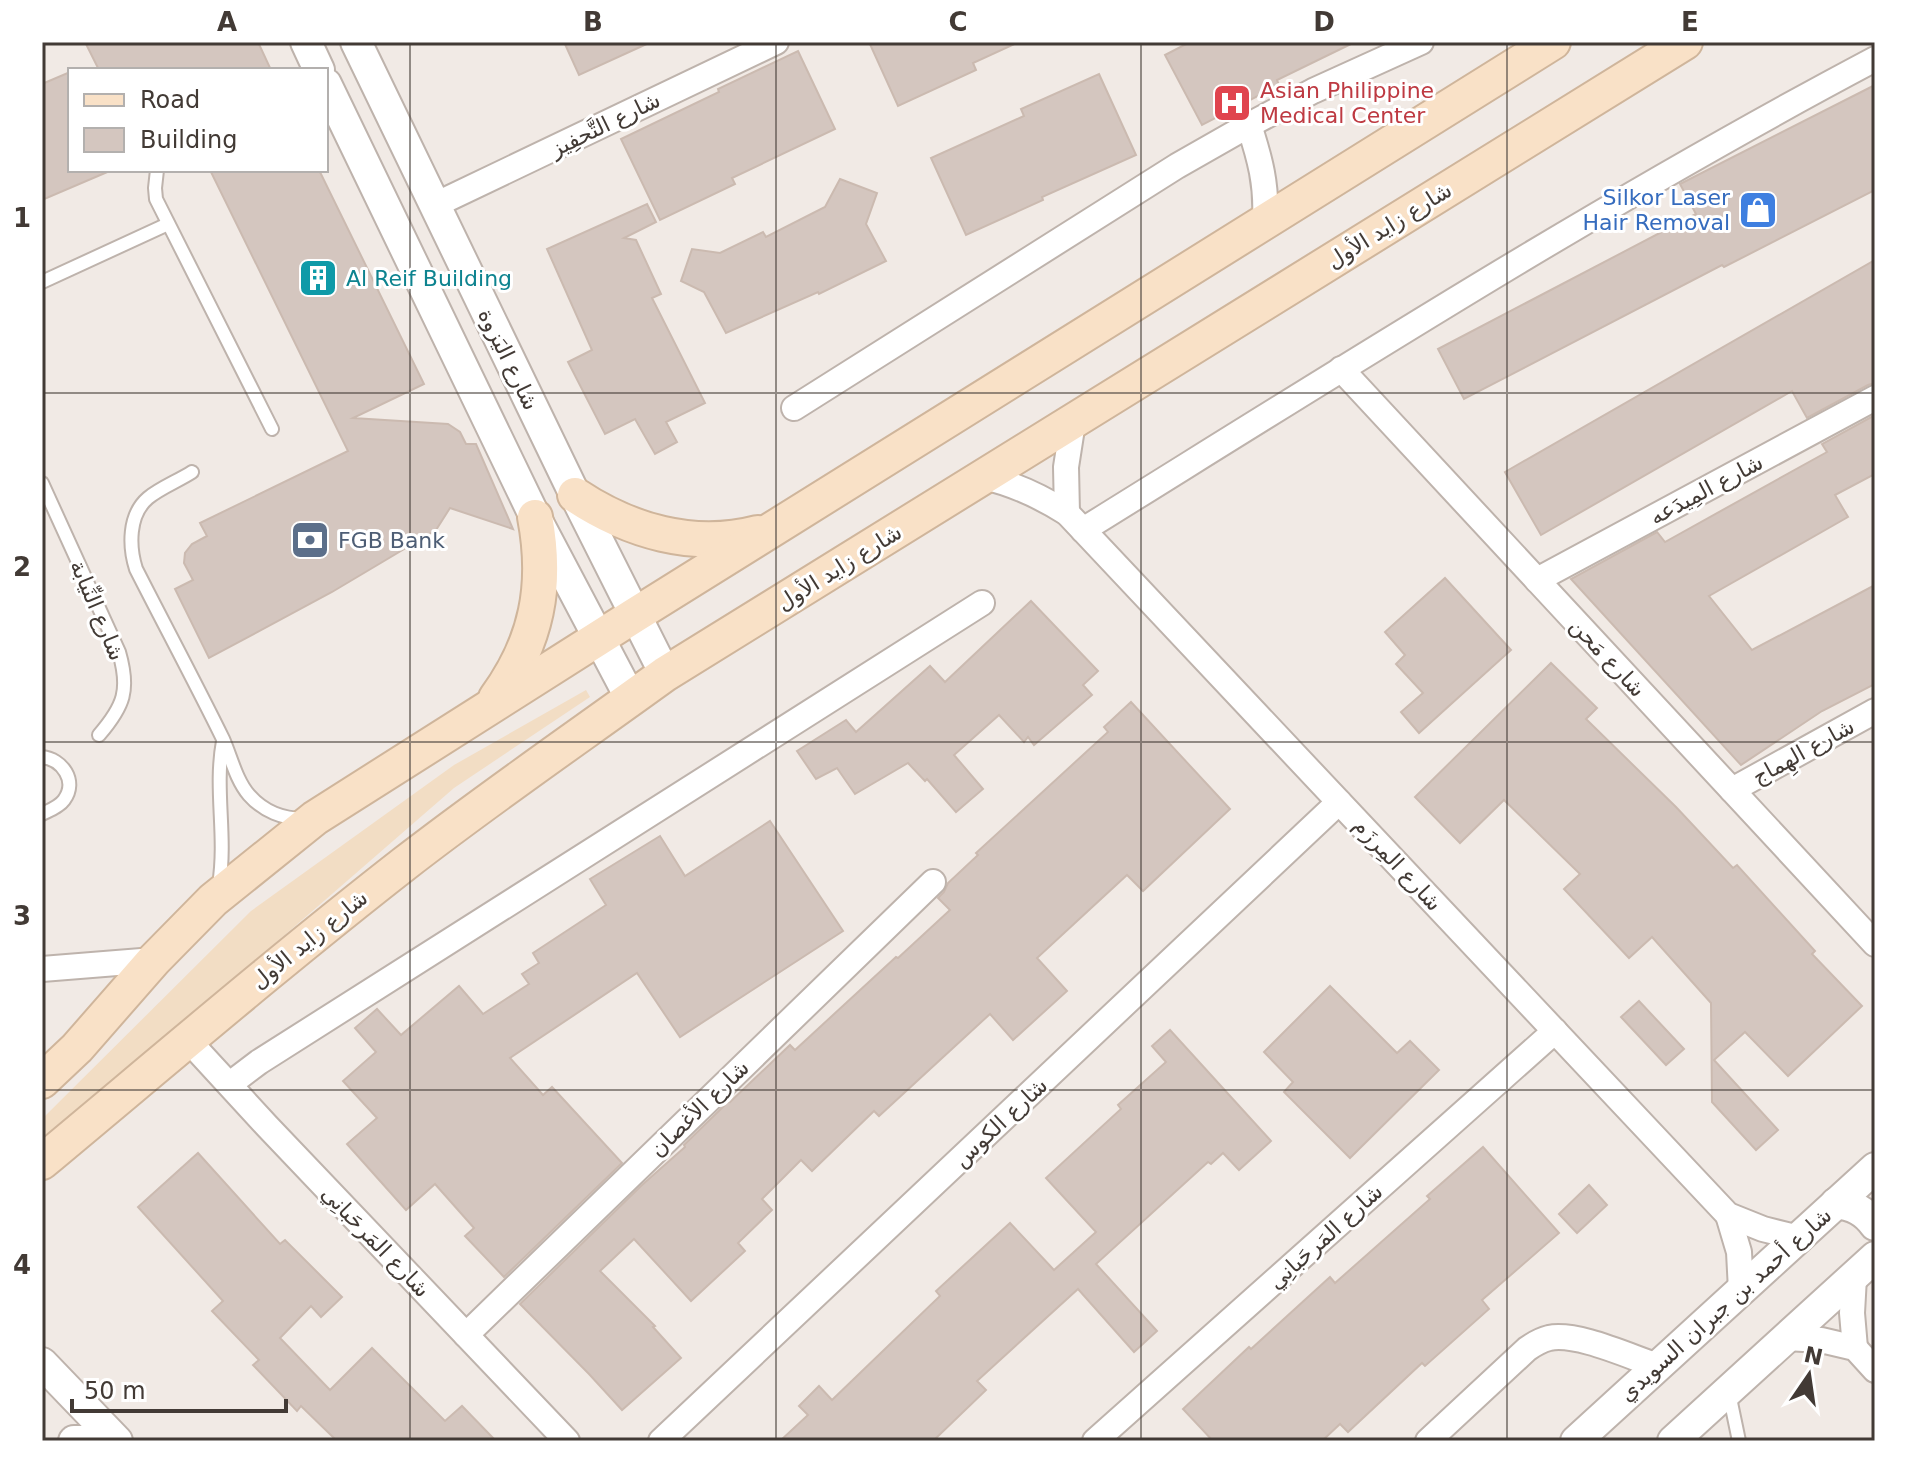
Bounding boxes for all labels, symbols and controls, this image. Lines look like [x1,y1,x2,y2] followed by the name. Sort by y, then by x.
[217,7,237,37] text: A
[583,7,603,37] text: B
[948,7,968,37] text: C
[1313,7,1335,37] text: D
[1681,7,1699,37] text: E
[68,68,328,172] legend
[1260,78,1434,128] place label: Asian Philippine Medical Center
[1211,82,1253,124] hospital icon: Asian Philippine Medical Center
[140,86,200,114] text: Road
[545,87,665,163] street label: شارع التَّحفِيز
[140,126,237,154] text: Building
[1322,176,1456,274] street label: شارع زايد الأول
[1582,185,1731,235] place label: Silkor Laser Hair Removal
[1737,189,1779,231] shop icon: Silkor Laser Hair Removal
[13,203,31,233] text: 1
[297,257,339,299] building icon: Al Reif Building
[346,266,512,291] place label: Al Reif Building
[473,304,544,414] street label: شارع اليَزوة
[1645,449,1767,530] street label: شارع المِيدَعه
[772,518,906,616] street label: شارع زايد الأول
[289,519,331,561] bank icon: FGB Bank
[338,528,445,553] place label: FGB Bank
[13,552,31,582] text: 2
[65,556,130,664] street label: شارع النِّيابة
[1565,613,1650,702] street label: شارع مَحن
[1748,713,1861,794] street label: شارع الهِماج
[1348,813,1447,916] street label: شارع المِرزَم
[245,884,373,994] street label: شارع زايد الأول
[13,901,31,931] text: 3
[644,1054,754,1162] street label: شارع الأغصان
[948,1073,1053,1173] street label: شارع الكوس
[1263,1179,1388,1295] street label: شارع المَرحَبانِي
[316,1181,435,1303] street label: شارع المَرحَبانِي
[1613,1201,1837,1406] street label: شارع أحمد بن جبران السويدي
[13,1250,31,1280] text: 4
[1769,1335,1849,1415] north arrow
[1802,1342,1825,1370] text: N
[72,1363,286,1413] scale bar
[84,1377,146,1405] text: 50 m

